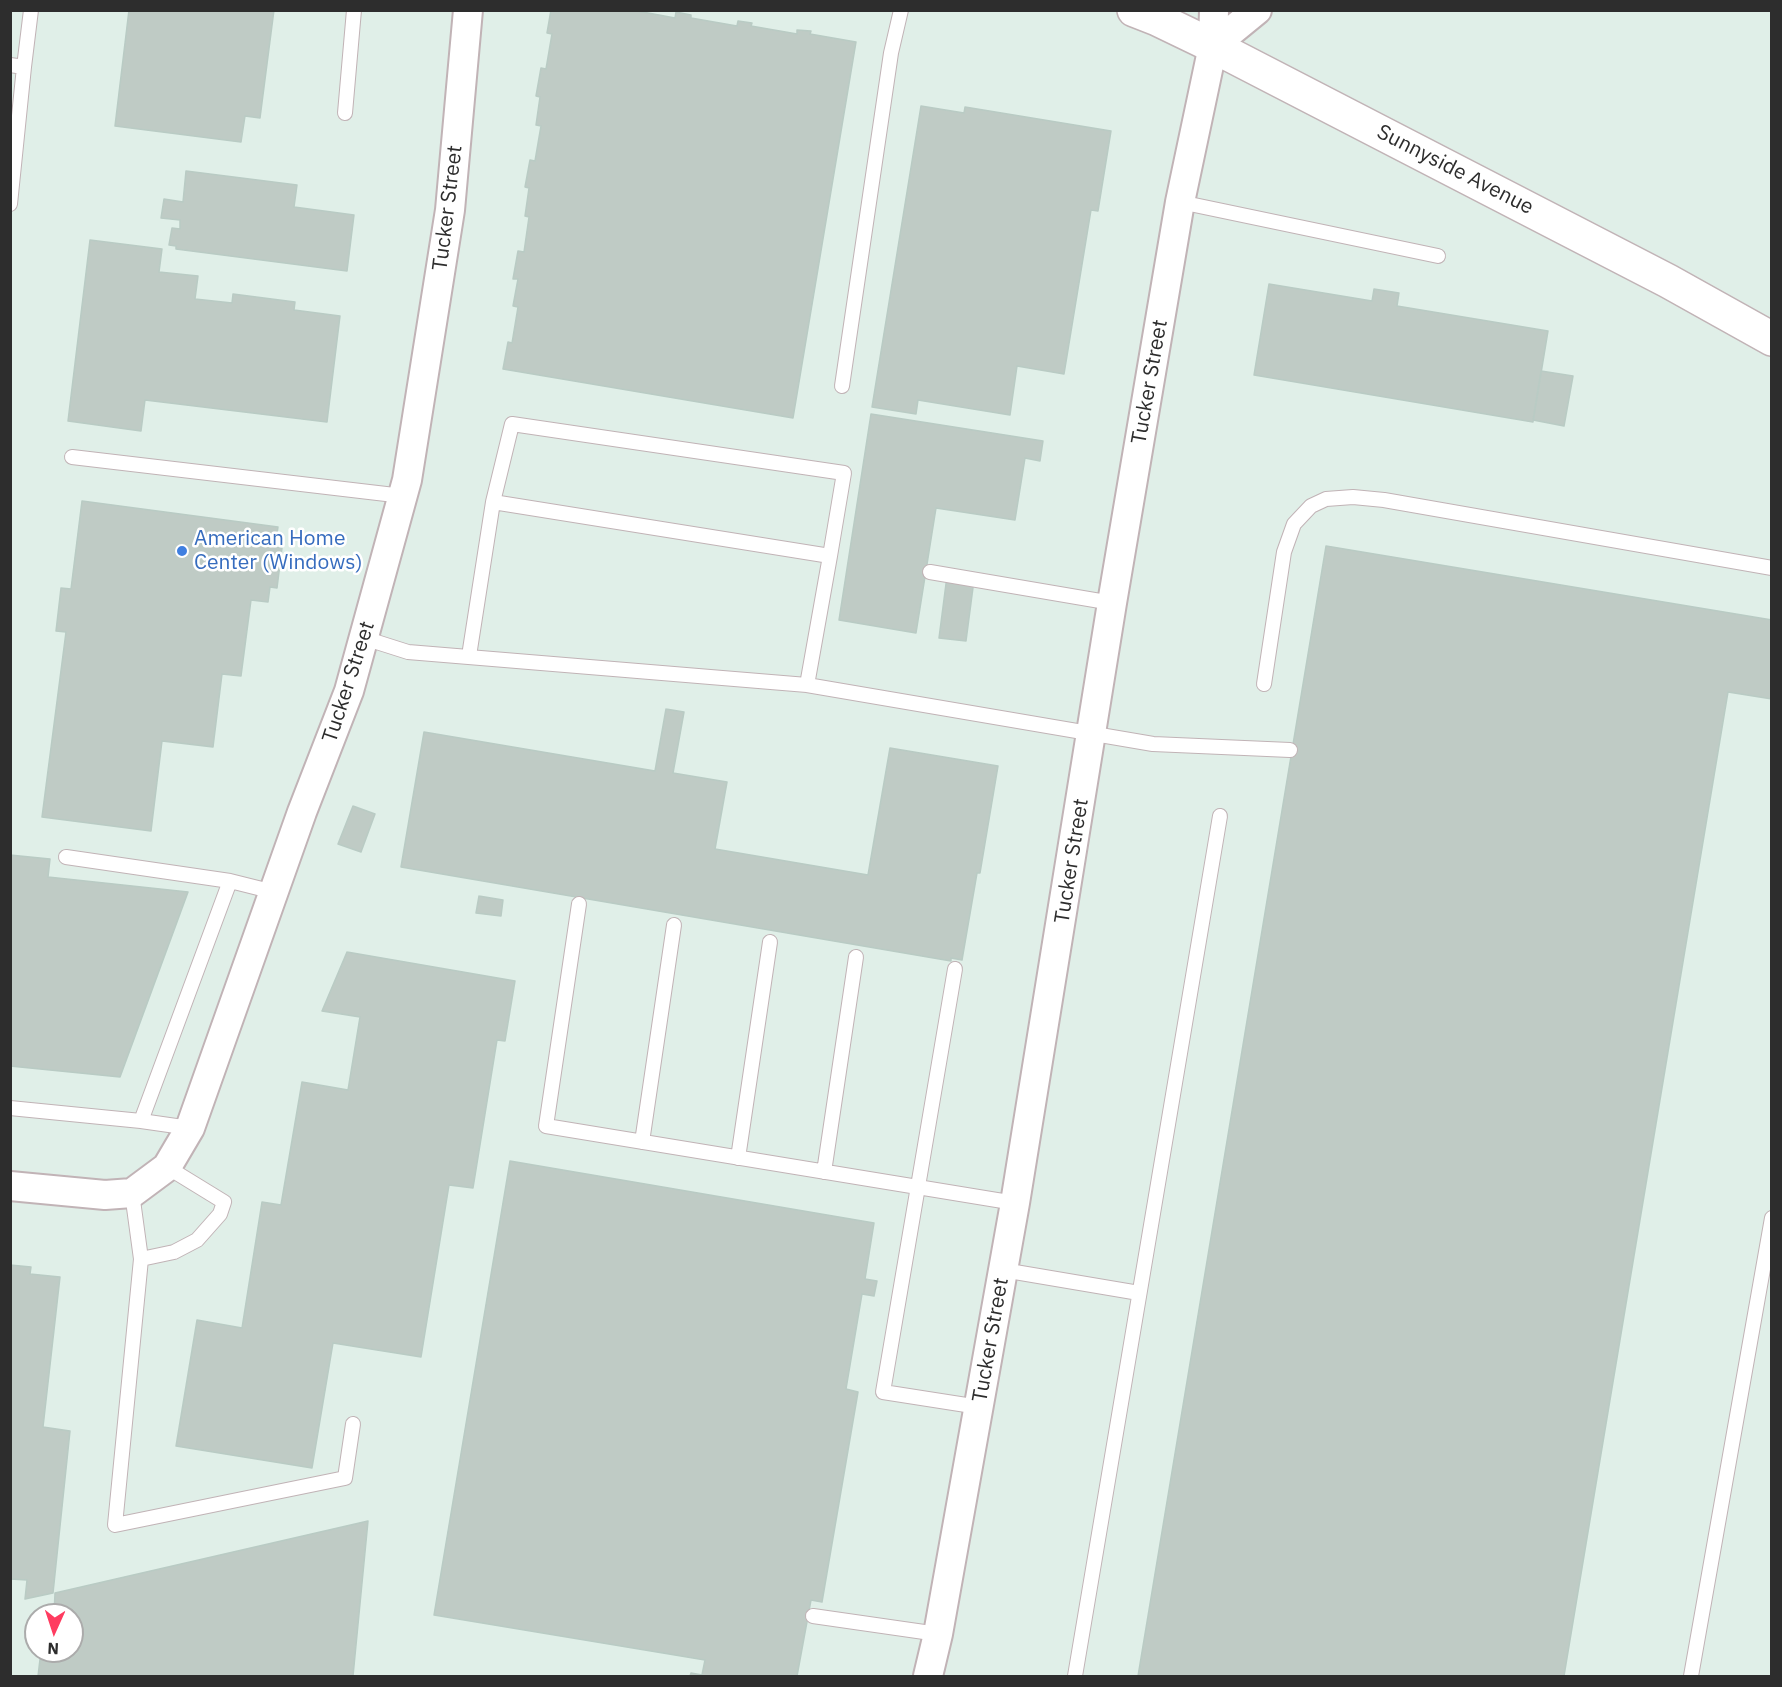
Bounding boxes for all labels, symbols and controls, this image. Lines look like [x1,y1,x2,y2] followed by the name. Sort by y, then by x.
[1372,120,1538,220] street label: Sunnyside Avenue
[428,144,468,272] street label: Tucker Street
[1127,318,1173,446] street label: Tucker Street
[194,526,363,576] place label: American Home Center (Windows)
[175,544,189,558] marker: American Home Center (Windows)
[318,618,380,746] street label: Tucker Street
[1050,797,1094,925] street label: Tucker Street
[968,1276,1014,1404] street label: Tucker Street
[24,1603,84,1663] north arrow
[47,1639,59,1659] text: N

